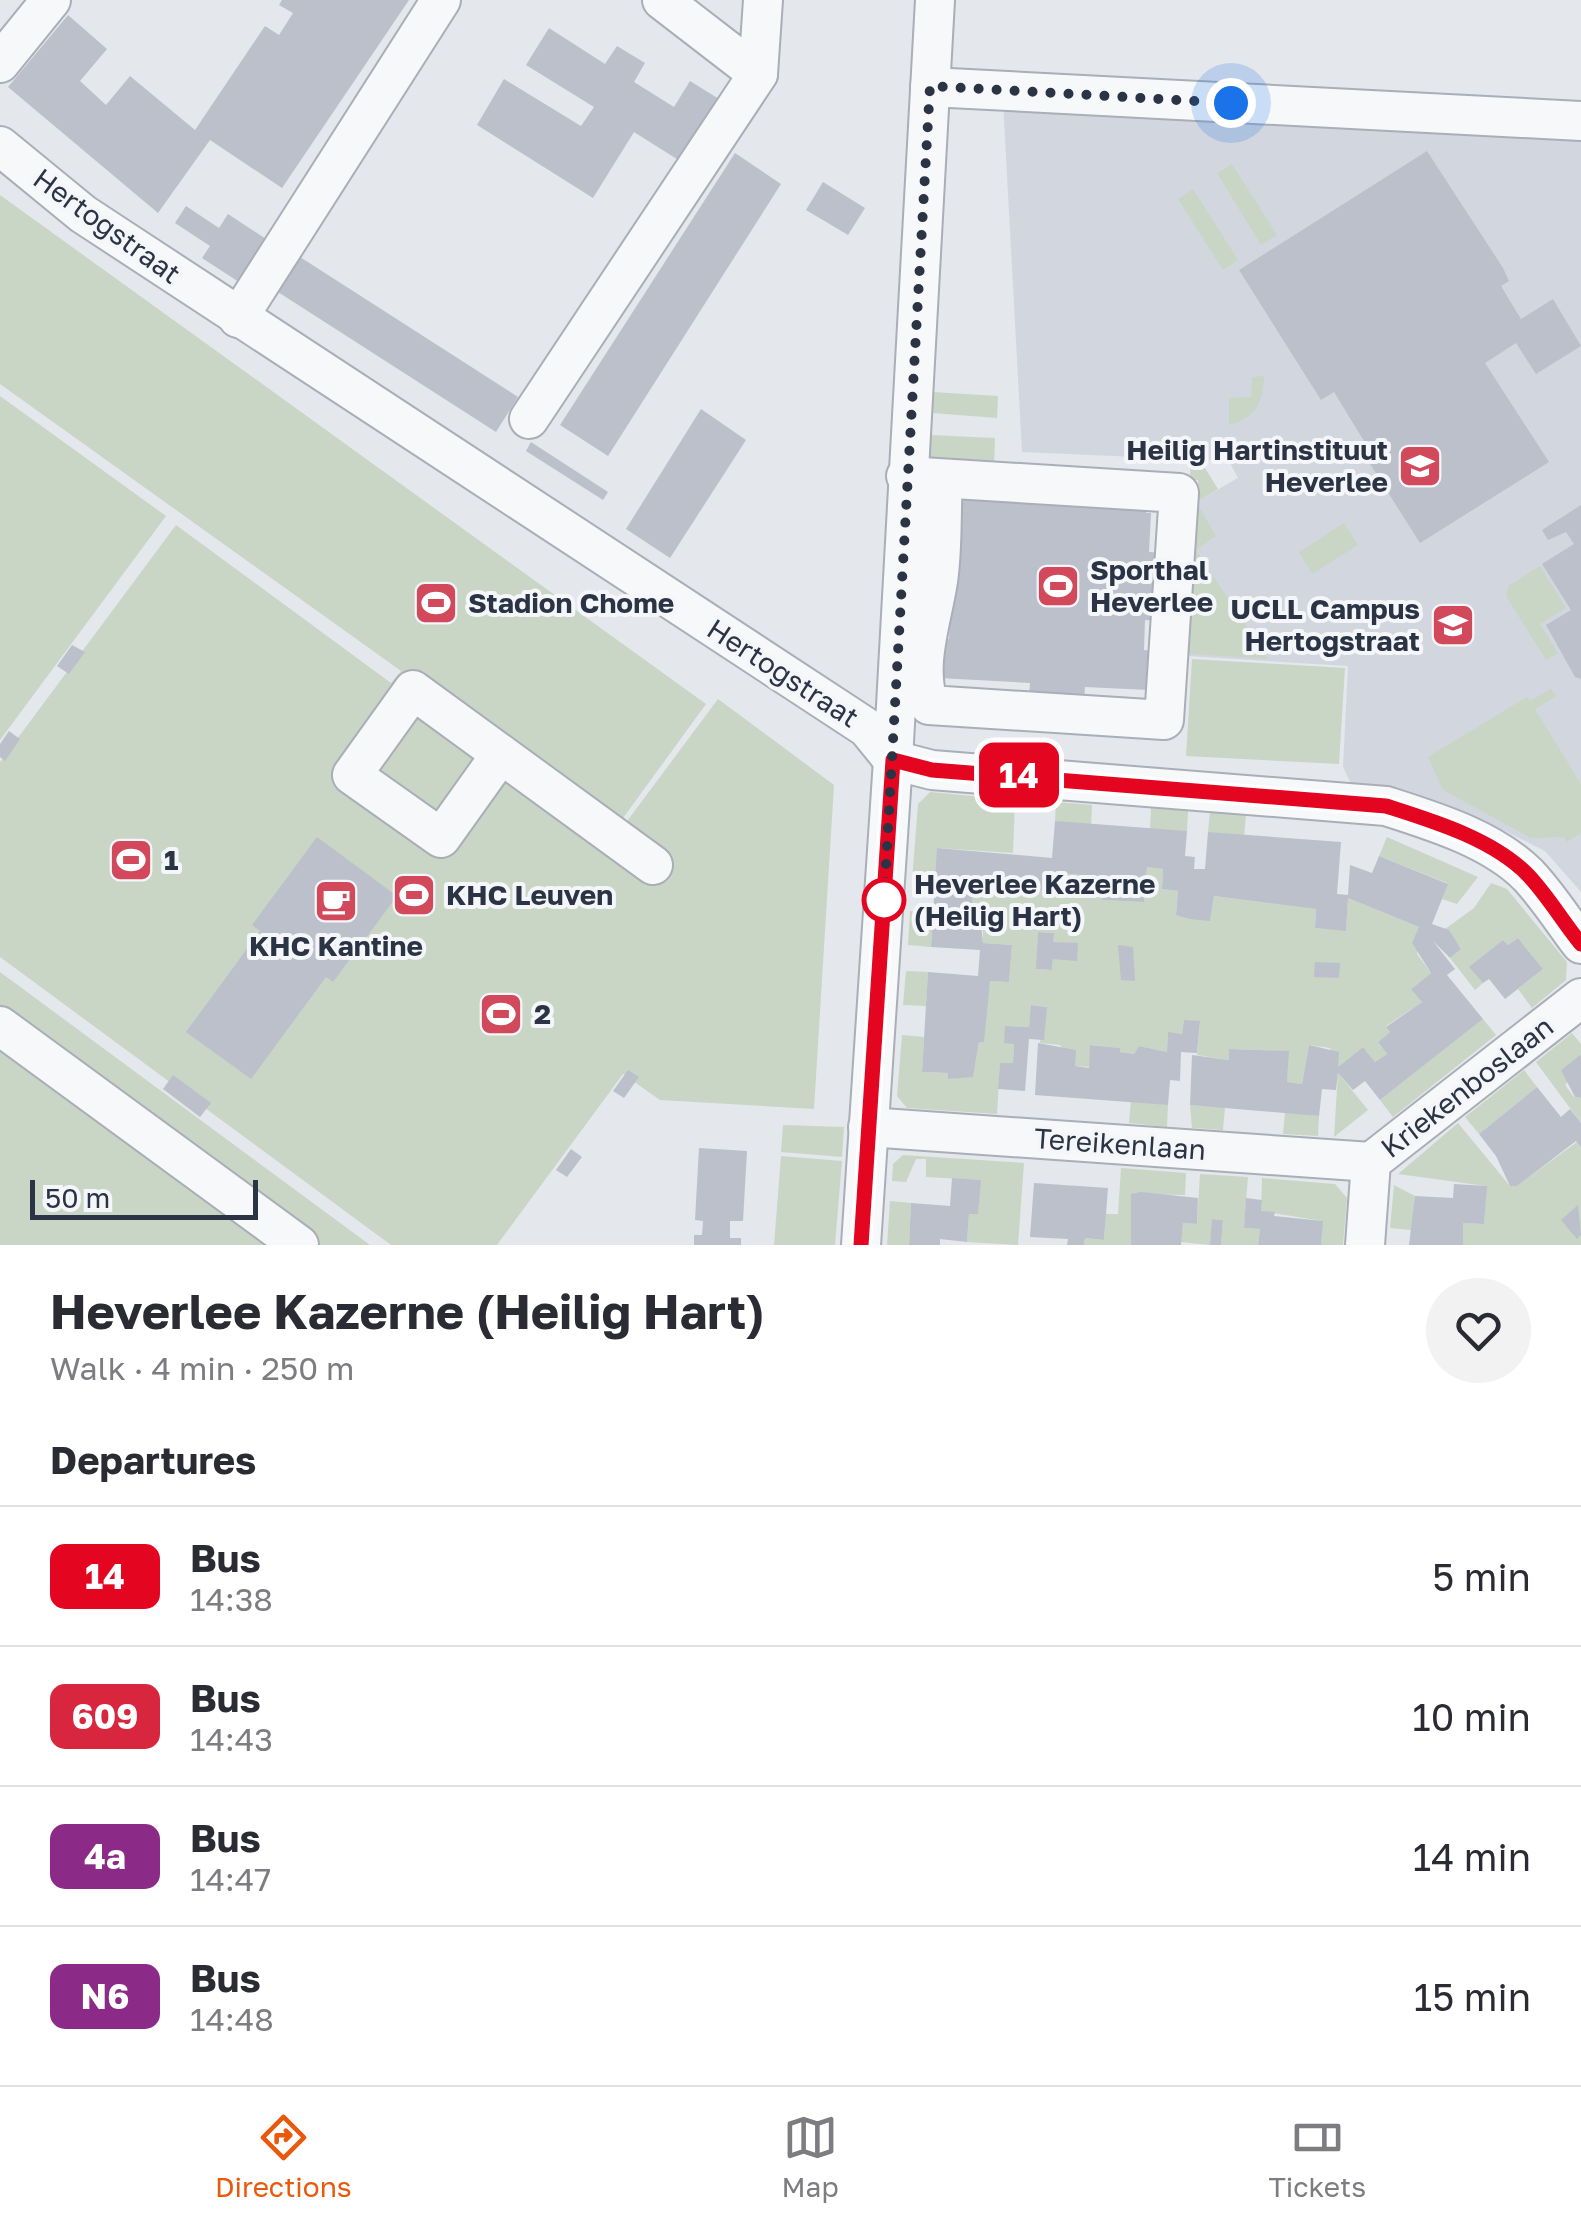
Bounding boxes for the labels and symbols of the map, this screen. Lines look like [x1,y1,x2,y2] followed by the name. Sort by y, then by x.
[1206,78,1256,128] your location
[27,161,187,290] street label: Hertogstraat
[1126,433,1388,498] place label: Heilig Hartinstituut Heverlee
[1397,443,1443,489] school or university icon: Heilig Hartinstituut Heverlee
[1090,553,1213,618] place label: Sporthal Heverlee
[1035,563,1081,609] sports icon: Sporthal Heverlee
[413,580,459,626] sports icon: Stadion Chome
[468,586,674,619] place label: Stadion Chome
[1231,592,1420,657] place label: UCLL Campus Hertogstraat
[1430,602,1476,648] school or university icon: UCLL Campus Hertogstraat
[702,612,865,734] street label: Hertogstraat
[974,742,1064,808] line badge: 14
[108,837,154,883] sports icon: 1
[164,843,178,876] place label: 1
[914,867,1156,932] place label: Heverlee Kazerne (Heilig Hart)
[391,872,437,918] sports icon: KHC Leuven
[313,878,359,924] cafe icon: KHC Kantine
[446,878,613,911] place label: KHC Leuven
[863,879,905,921] marker: Heverlee Kazerne (Heilig Hart)
[249,929,423,962] place label: KHC Kantine
[478,991,524,1037] sports icon: 2
[534,997,551,1030] place label: 2
[1374,1009,1559,1164] street label: Kriekenboslaan
[1033,1121,1207,1166] street label: Tereikenlaan
[30,1175,258,1220] scale bar

